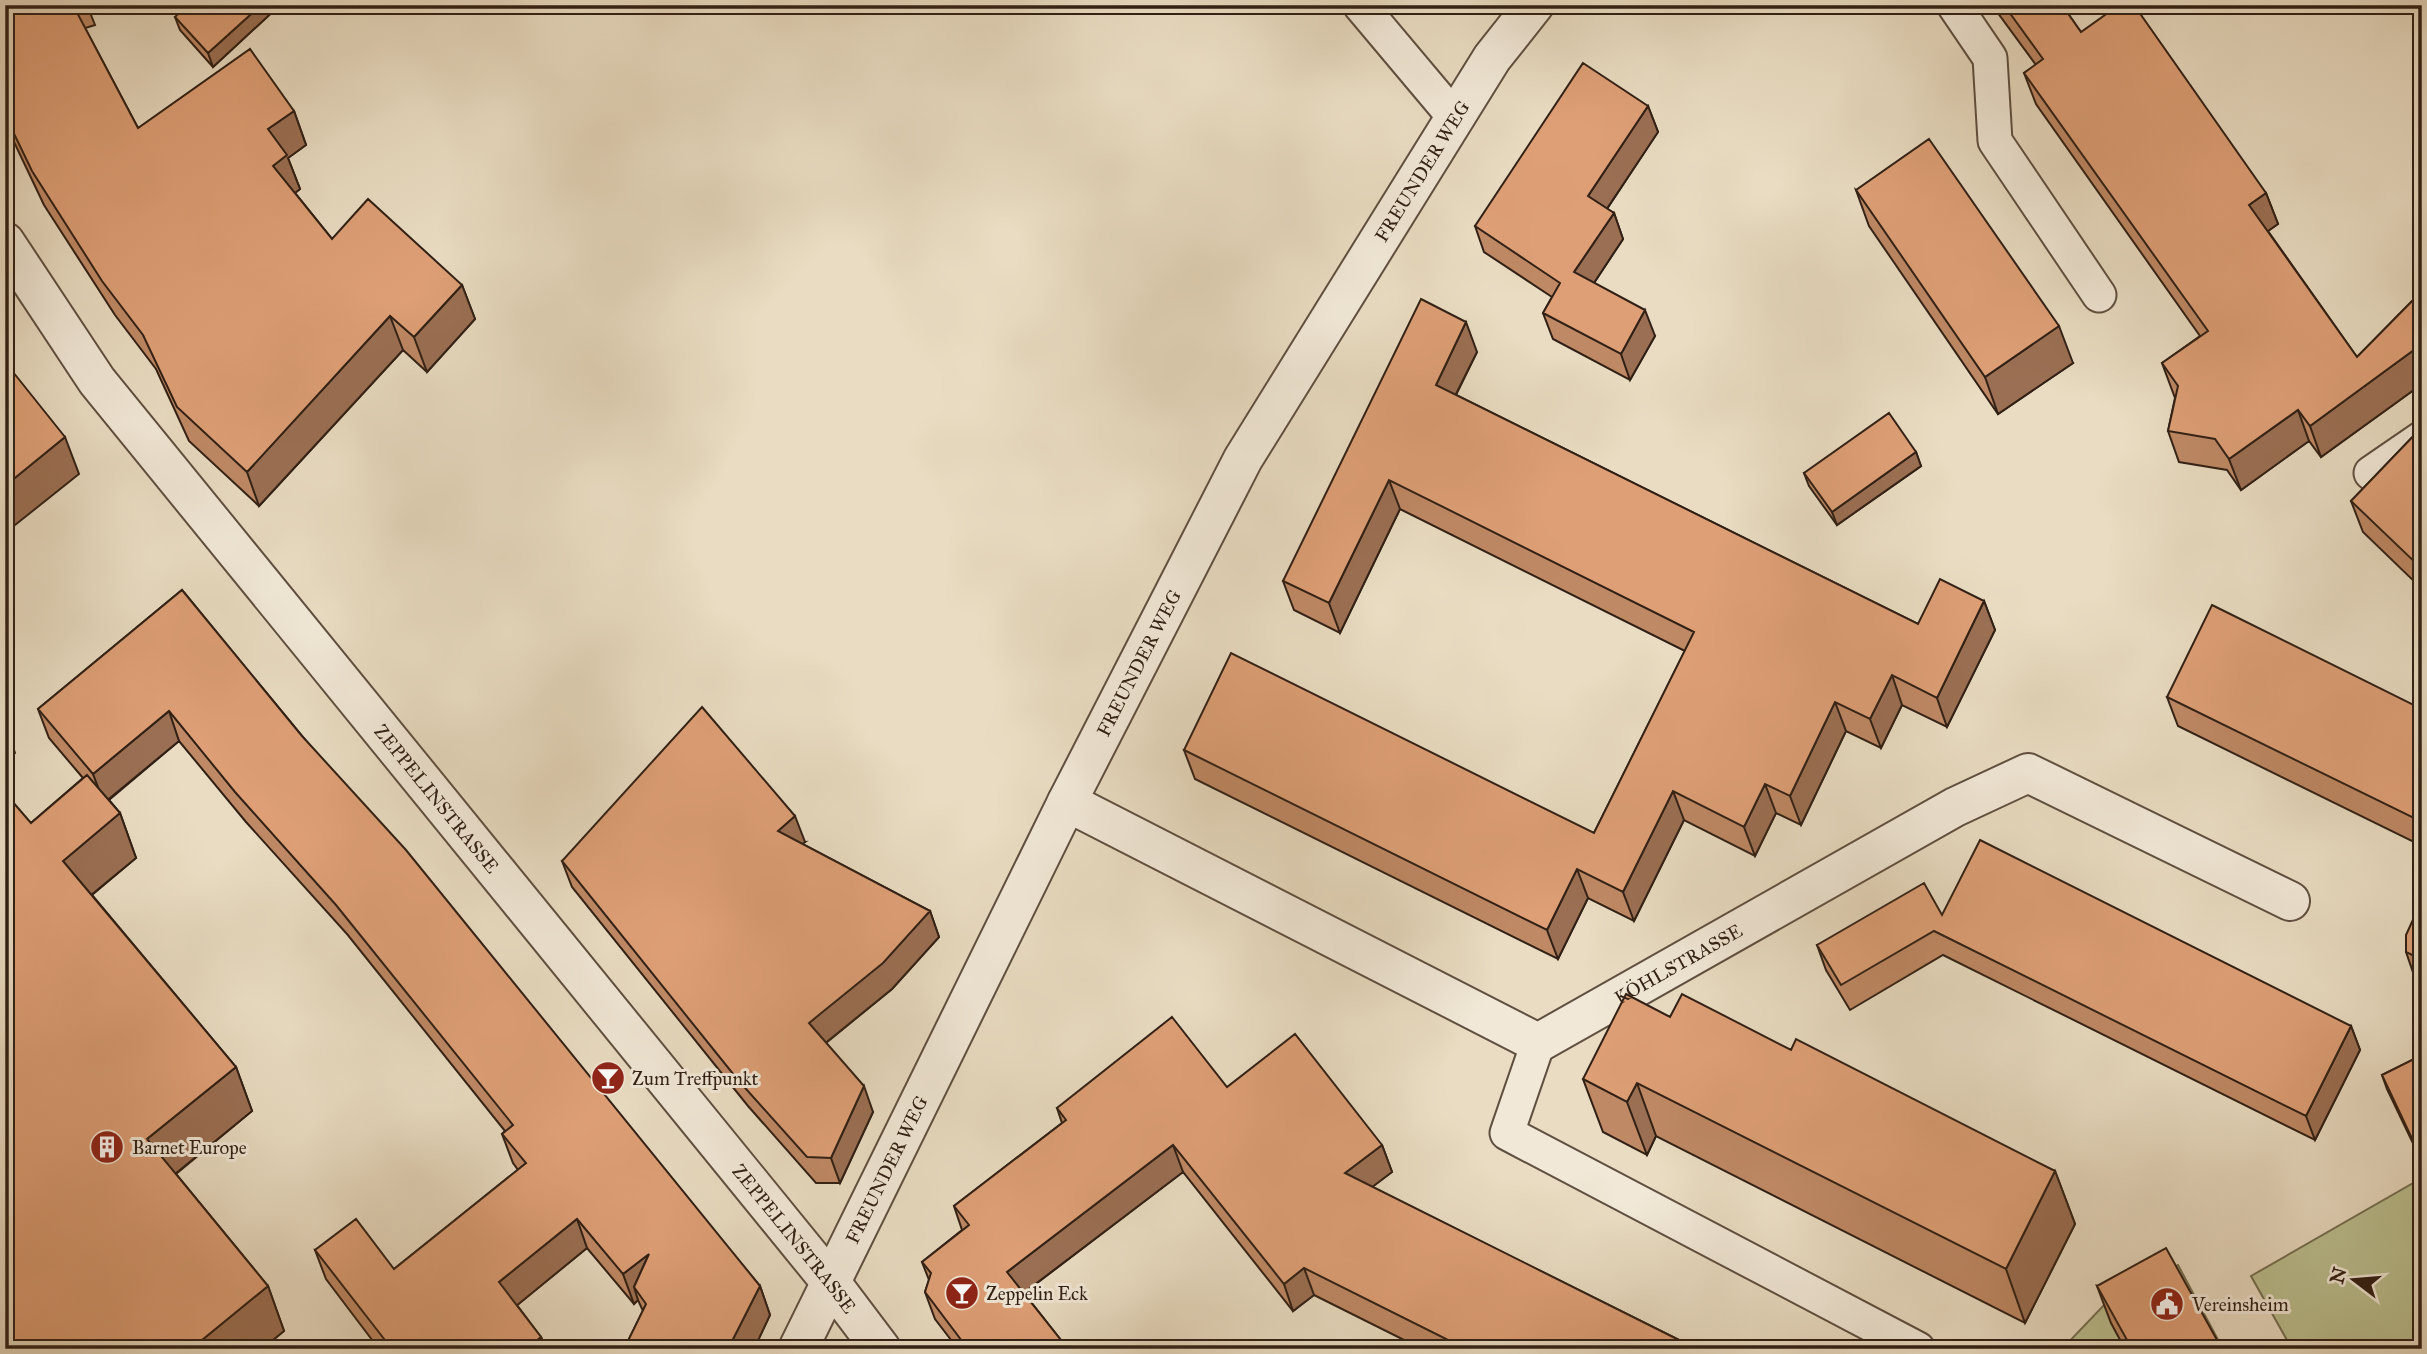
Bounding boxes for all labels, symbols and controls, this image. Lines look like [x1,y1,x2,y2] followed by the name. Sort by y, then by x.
[1369,96,1474,246] street label: FREUNDER WEG
[1091,585,1186,740] street label: FREUNDER WEG
[370,720,504,878] street label: ZEPPELINSTRASSE
[1610,918,1746,1009] street label: KÖHLSTRASSE
[589,1059,627,1097] bar icon: Zum Treffpunkt
[632,1067,759,1090] place label: Zum Treffpunkt
[840,1092,932,1247] street label: FREUNDER WEG
[88,1128,126,1166] building icon: Barnet Europe
[132,1136,247,1159] place label: Barnet Europe
[728,1159,861,1318] street label: ZEPPELINSTRASSE
[2318,1246,2388,1316] north arrow
[2325,1265,2351,1286] text: N
[943,1274,981,1312] bar icon: Zeppelin Eck
[986,1282,1088,1305] place label: Zeppelin Eck
[2148,1285,2186,1323] public building icon: Vereinsheim
[2191,1293,2289,1316] place label: Vereinsheim

